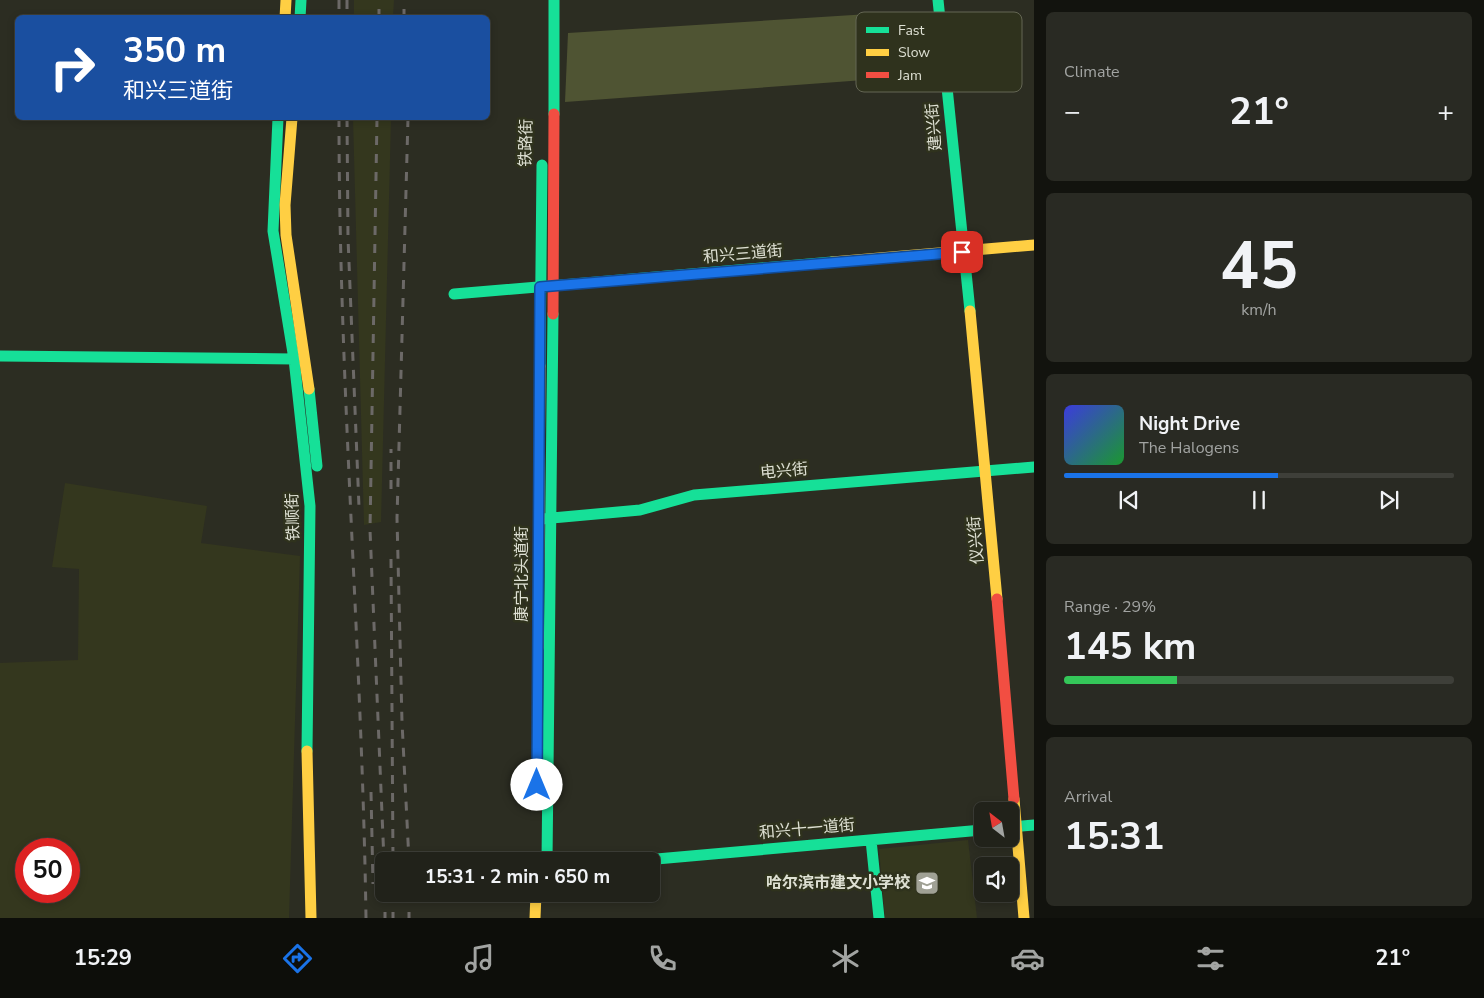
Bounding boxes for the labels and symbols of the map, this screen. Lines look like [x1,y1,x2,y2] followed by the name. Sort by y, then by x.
[856,12,1022,92] legend
[898,21,924,40] text: Fast
[898,43,930,62] text: Slow
[897,66,922,85] text: Jam
[921,102,947,152] street label: 建兴街
[515,119,537,167] street label: 铁路街
[941,231,983,273] pin
[702,240,784,268] street label: 和兴三道街
[759,458,809,484] street label: 电兴街
[281,493,305,541] street label: 铁顺街
[963,515,989,565] street label: 仪兴街
[511,526,533,622] street label: 康宁北头道街
[510,758,562,810] position arrow
[974,802,1019,848] north arrow
[758,814,856,844] street label: 和兴十一道街
[15,838,80,903] speed limit sign: 50
[914,870,940,896] school or university icon: 哈尔滨市建文小学校
[766,872,911,894] place label: 哈尔滨市建文小学校

